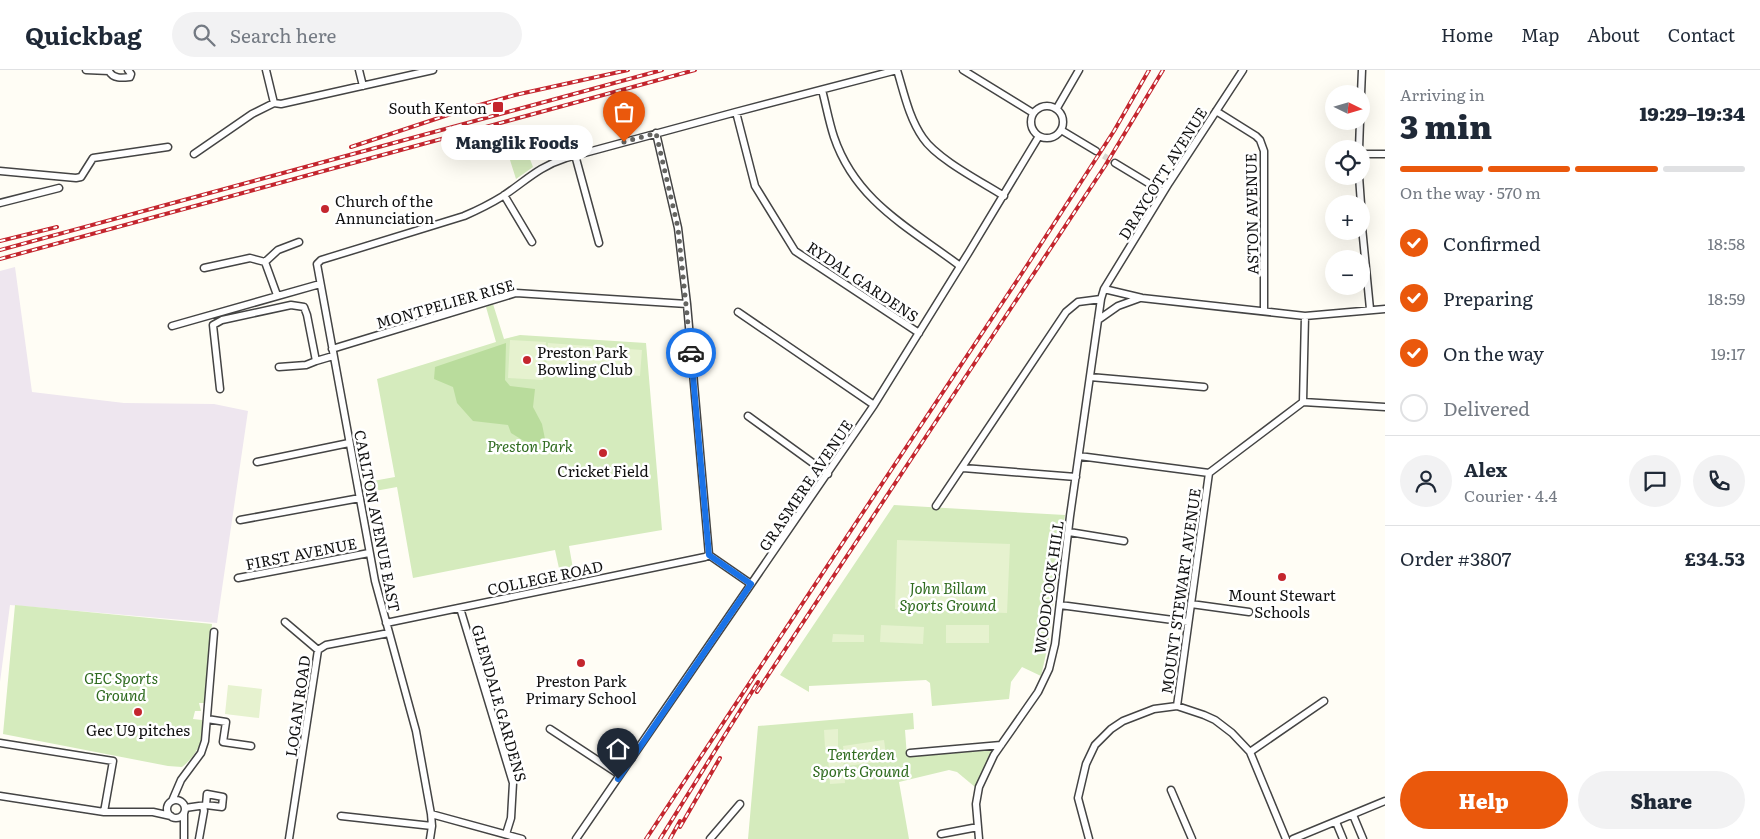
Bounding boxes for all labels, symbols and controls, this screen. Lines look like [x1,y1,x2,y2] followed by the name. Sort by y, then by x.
[172,12,522,57] search box
[25,17,142,52] text: Quickbag
[190,21,218,49] icon: search
[230,21,336,49] text: Search here
[1441,21,1493,48] text: Home
[1521,21,1559,48] text: Map
[1587,21,1640,48] text: About
[1668,21,1735,48] text: Contact
[1400,82,1485,106] text: Arriving in
[1325,85,1370,130] north arrow
[1325,85,1370,295] map controls
[603,91,645,142] pin
[389,96,487,119] place label: South Kenton
[610,98,638,126] icon: bag
[1639,99,1745,127] text: 19:29–19:34
[491,100,505,114] marker: South Kenton
[1400,101,1492,149] text: 3 min
[1112,102,1212,244] street label: DRAYCOTT AVENUE
[442,124,594,160] callout: Manglik Foods
[456,130,578,154] text: Manglik Foods
[1325,140,1370,185] button: locate
[1238,153,1264,275] street label: ASTON AVENUE
[1400,180,1541,204] text: On the way · 570 m
[335,189,434,229] place label: Church of the Annunciation
[1325,195,1370,240] button: +
[319,203,331,215] marker: Church of the Annunciation
[1400,229,1428,257] icon: check
[1443,229,1541,257] text: Confirmed
[1707,231,1745,255] text: 18:58
[803,235,923,327] street label: RYDAL GARDENS
[1325,250,1370,295] button: −
[373,272,517,334] street label: MONTPELIER RISE
[1400,284,1428,312] icon: check
[1443,284,1533,312] text: Preparing
[1708,286,1745,310] text: 18:59
[666,328,716,378] courier
[677,339,705,367] icon: car
[1400,339,1428,367] icon: check
[1443,339,1544,367] text: On the way
[537,340,633,380] place label: Preston Park Bowling Club
[1711,341,1745,365] text: 19:17
[521,354,533,366] marker: Preston Park Bowling Club
[1443,394,1530,422] text: Delivered
[752,415,858,555] street label: GRASMERE AVENUE
[349,428,407,614] street label: CARLTON AVENUE EAST
[487,434,574,457] park label: Preston Park
[597,447,609,459] marker: Cricket Field
[1400,455,1452,507] button: person
[1464,455,1507,483] text: Alex
[1629,455,1681,507] button: chat
[1693,455,1745,507] button: phone
[557,459,649,482] place label: Cricket Field
[1464,483,1557,507] text: Courier · 4.4
[1154,486,1206,696] street label: MOUNT STEWART AVENUE
[1027,519,1069,655] street label: WOODCOCK HILL
[243,531,359,575] street label: FIRST AVENUE
[1400,544,1511,572] text: Order #3807
[1685,544,1745,572] text: £34.53
[485,554,605,600] street label: COLLEGE ROAD
[1276,571,1288,583] marker: Mount Stewart Schools
[900,576,997,616] park label: John Billam Sports Ground
[1228,583,1336,623] place label: Mount Stewart Schools
[467,622,533,784] street label: GLENDALE GARDENS
[279,654,315,758] street label: LOGAN ROAD
[575,657,587,669] marker: Preston Park Primary School
[84,666,158,706] park label: GEC Sports Ground
[526,669,636,709] place label: Preston Park Primary School
[132,706,144,718] marker: Gec U9 pitches
[86,718,190,741] place label: Gec U9 pitches
[597,728,639,779] pin
[604,735,632,763] icon: home
[813,742,910,782] park label: Tenterden Sports Ground
[1400,771,1568,829] button: Help
[1578,771,1745,829] button: Share

